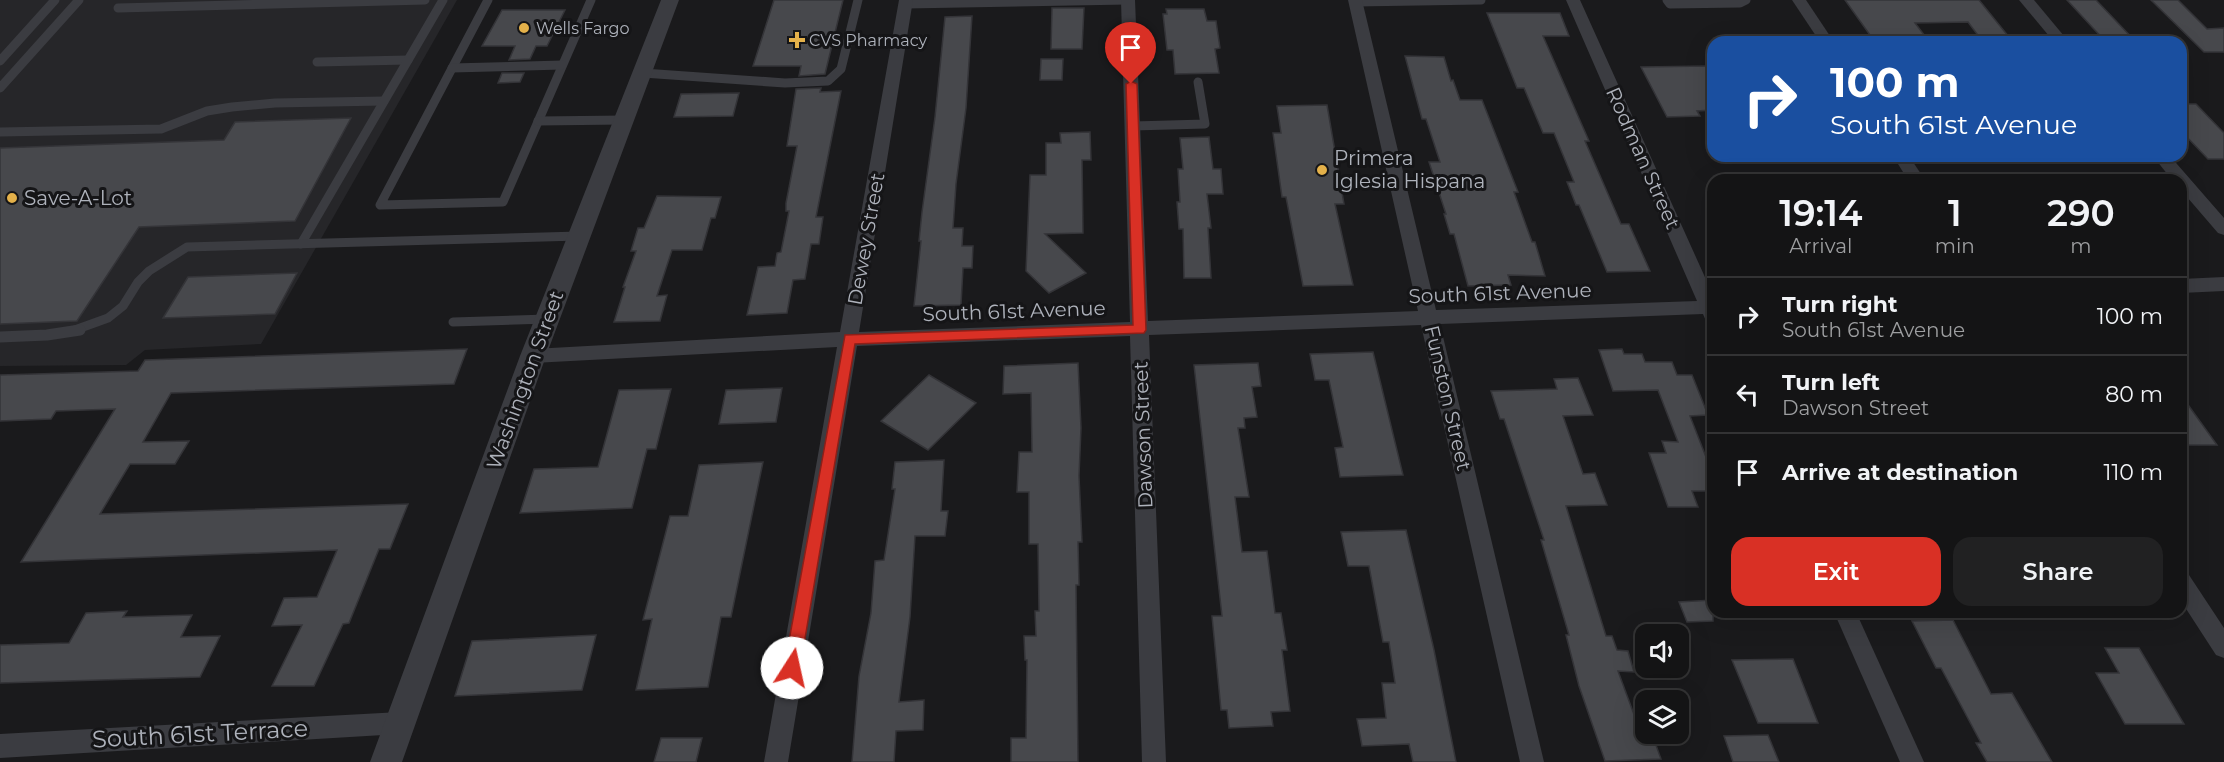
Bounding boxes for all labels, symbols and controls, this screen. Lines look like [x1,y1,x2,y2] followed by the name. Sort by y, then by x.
[536,19,630,38] place label: Wells Fargo
[517,21,531,35] marker: Wells Fargo
[1105,22,1156,84] pin
[809,31,928,50] place label: CVS Pharmacy
[1114,31,1147,64] icon: arrive
[790,33,804,47] marker: CVS Pharmacy
[1830,56,1959,108] text: 100 m
[1731,60,1809,138] icon: right
[1601,83,1685,233] street label: Rodman Street
[1830,108,2077,141] text: South 61st Avenue
[1334,146,1485,193] place label: Primera Iglesia Hispana
[1315,163,1329,177] marker: Primera Iglesia Hispana
[843,171,889,307] street label: Dewey Street
[24,186,132,210] place label: Save-A-Lot
[5,191,19,205] marker: Save-A-Lot
[1779,191,1862,235] text: 19:14
[1948,191,1962,235] text: 1
[2047,191,2115,235] text: 290
[1789,234,1852,258] text: Arrival
[1935,234,1975,258] text: min
[2070,234,2092,258] text: m
[1408,278,1592,308] street label: South 61st Avenue
[482,287,568,473] street label: Washington Street
[1782,291,1897,318] text: Turn right
[922,296,1106,326] street label: South 61st Avenue
[1731,300,1764,333] icon: right
[2097,303,2163,330] text: 100 m
[1782,318,1965,342] text: South 61st Avenue
[1420,323,1476,473] street label: Funston Street
[1128,361,1158,509] street label: Dawson Street
[1782,369,1880,396] text: Turn left
[1731,378,1764,411] icon: left
[2105,381,2163,408] text: 80 m
[1782,396,1929,420] text: Dawson Street
[1731,456,1764,489] icon: arrive
[1782,459,2018,486] text: Arrive at destination
[2103,459,2163,486] text: 110 m
[1731,537,1941,606] button: Exit
[1953,537,2163,606] button: Share
[1635,624,1689,744] map controls
[1635,624,1689,678] button: sound
[760,636,824,700] position arrow
[1635,690,1689,744] button: layers
[91,713,309,754] street label: South 61st Terrace

